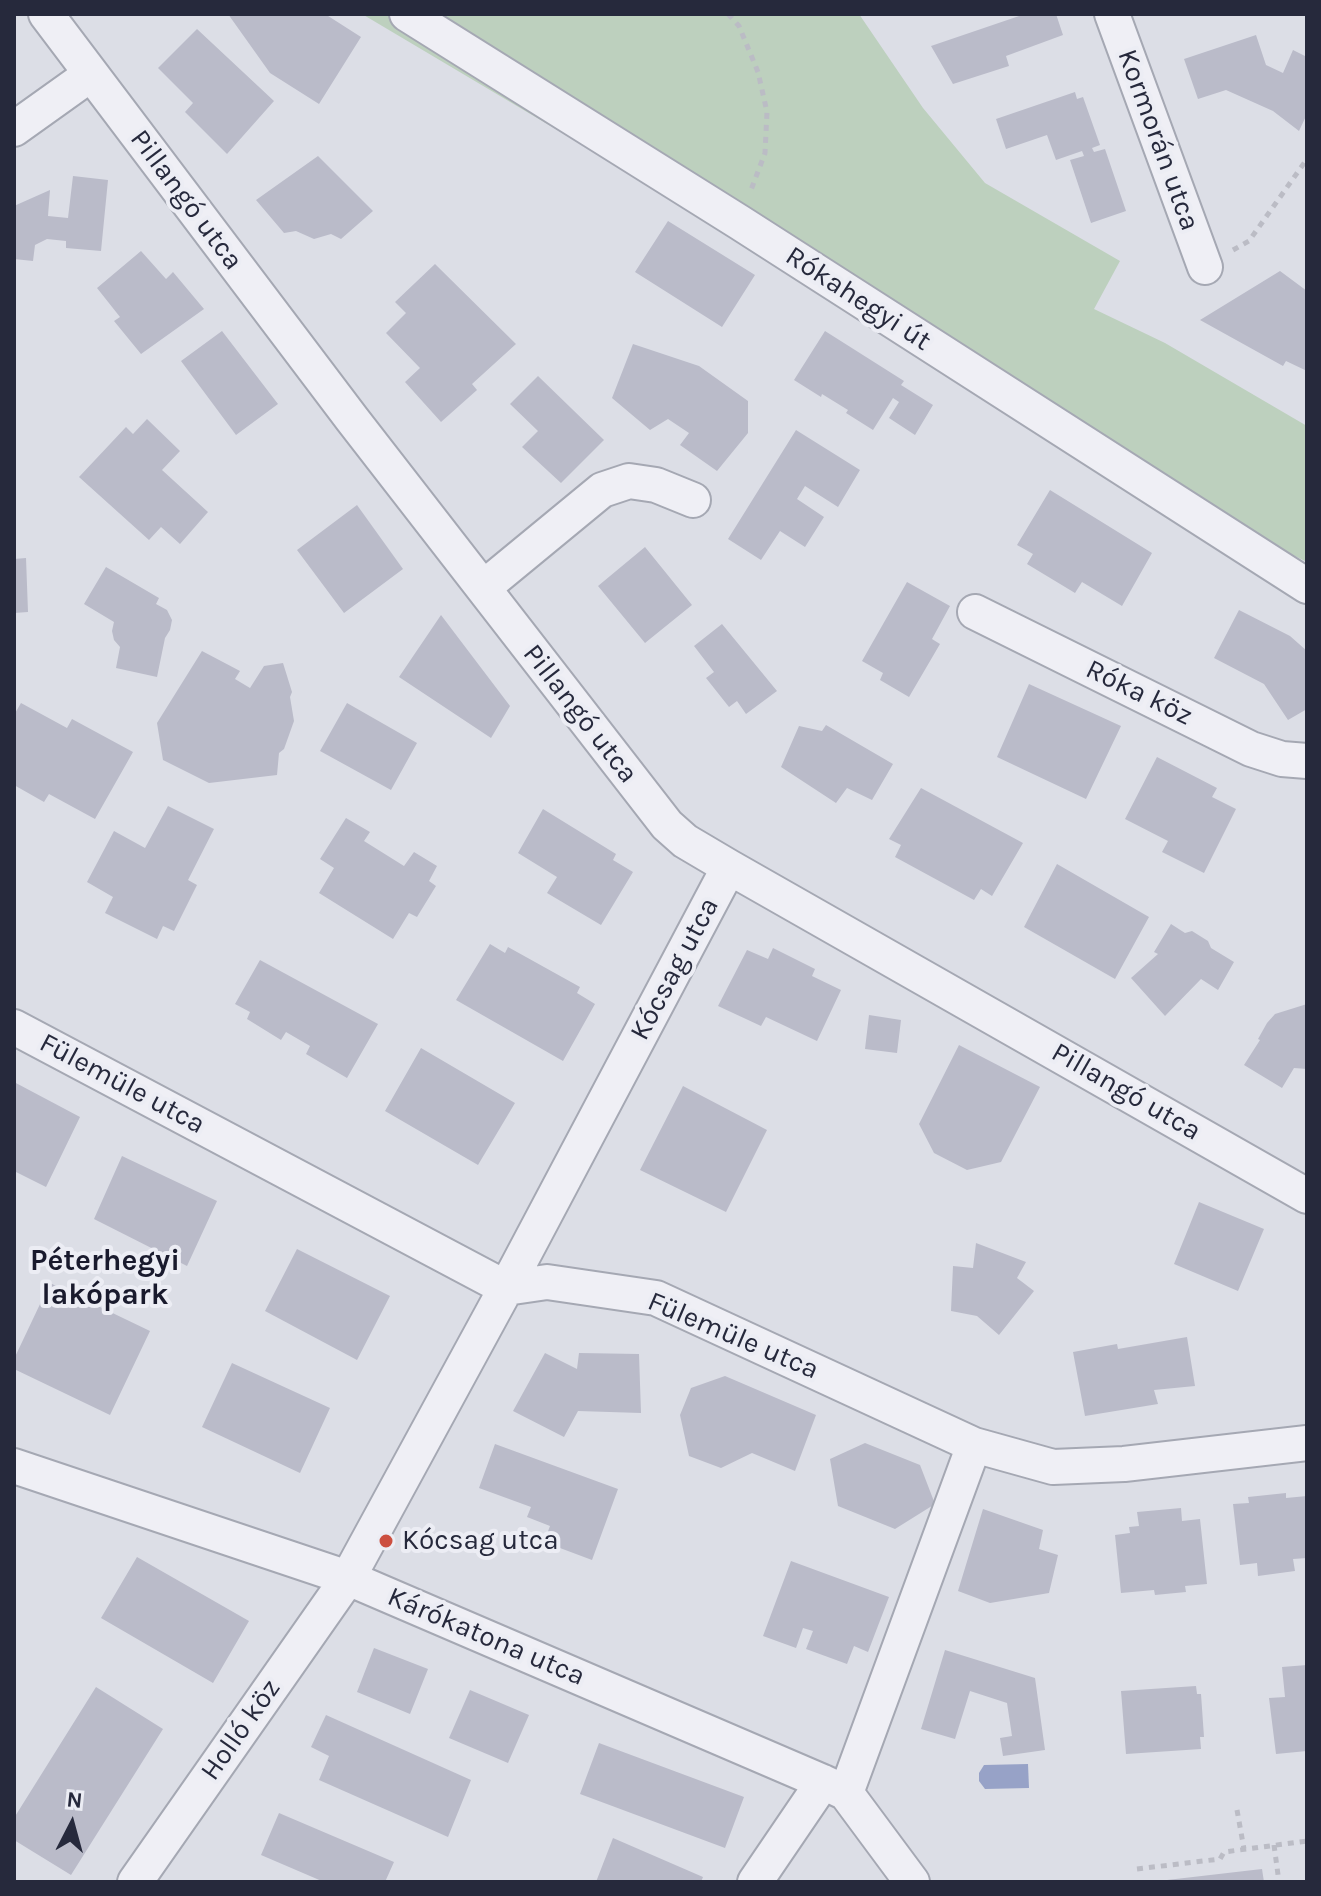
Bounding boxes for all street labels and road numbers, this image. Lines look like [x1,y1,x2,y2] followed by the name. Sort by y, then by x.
[1110,45,1206,235] street label: Kormorán utca
[122,123,250,277] street label: Pillangó utca
[779,240,937,358] street label: Rókahegyi út
[515,638,645,790] street label: Pillangó utca
[1080,653,1198,733] street label: Róka köz
[623,892,727,1046] street label: Kócsag utca
[34,1026,210,1142] street label: Fülemüle utca
[1045,1036,1207,1148] street label: Pillangó utca
[642,1285,824,1387] street label: Fülemüle utca
[382,1580,590,1694] street label: Kárókatona utca
[194,1673,288,1787] street label: Holló köz

